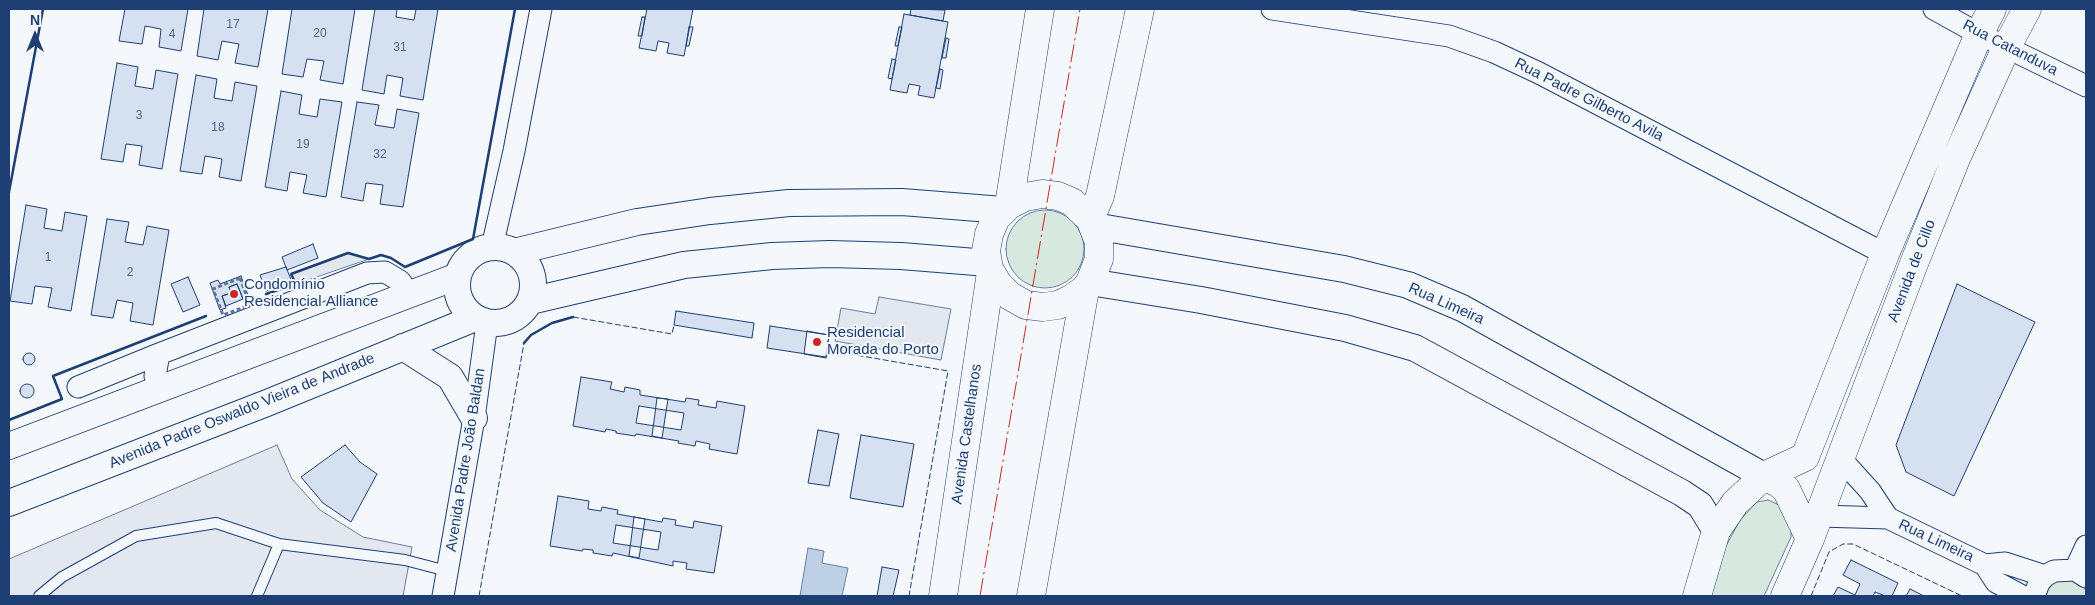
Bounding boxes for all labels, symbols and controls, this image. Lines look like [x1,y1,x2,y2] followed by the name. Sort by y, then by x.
[10,10,60,60] north arrow
[30,12,40,28] text: N
[1959,16,2061,80] street label: Rua Catanduva
[226,18,240,32] house number: 17
[313,27,327,41] house number: 20
[169,28,175,42] house number: 4
[393,41,407,55] house number: 31
[1511,55,1667,145] street label: Rua Padre Gilberto Avila
[136,109,142,123] house number: 3
[211,121,225,135] house number: 18
[296,138,310,152] house number: 19
[373,148,387,162] house number: 32
[1884,217,1940,325] street label: Avenida de Cillo
[45,251,51,265] house number: 1
[127,266,133,280] house number: 2
[244,276,378,311] place label: Condomínio Residencial Alliance
[1405,279,1487,329] street label: Rua Limeira
[228,288,240,300] marker: Condomínio Residencial Alliance
[827,324,939,359] place label: Residencial Morada do Porto
[811,336,823,348] marker: Residencial Morada do Porto
[107,349,377,473] street label: Avenida Padre Oswaldo Vieira de Andrade
[948,363,986,505] street label: Avenida Castelhanos
[443,367,489,553] street label: Avenida Padre João Baldan
[1896,516,1976,566] street label: Rua Limeira

